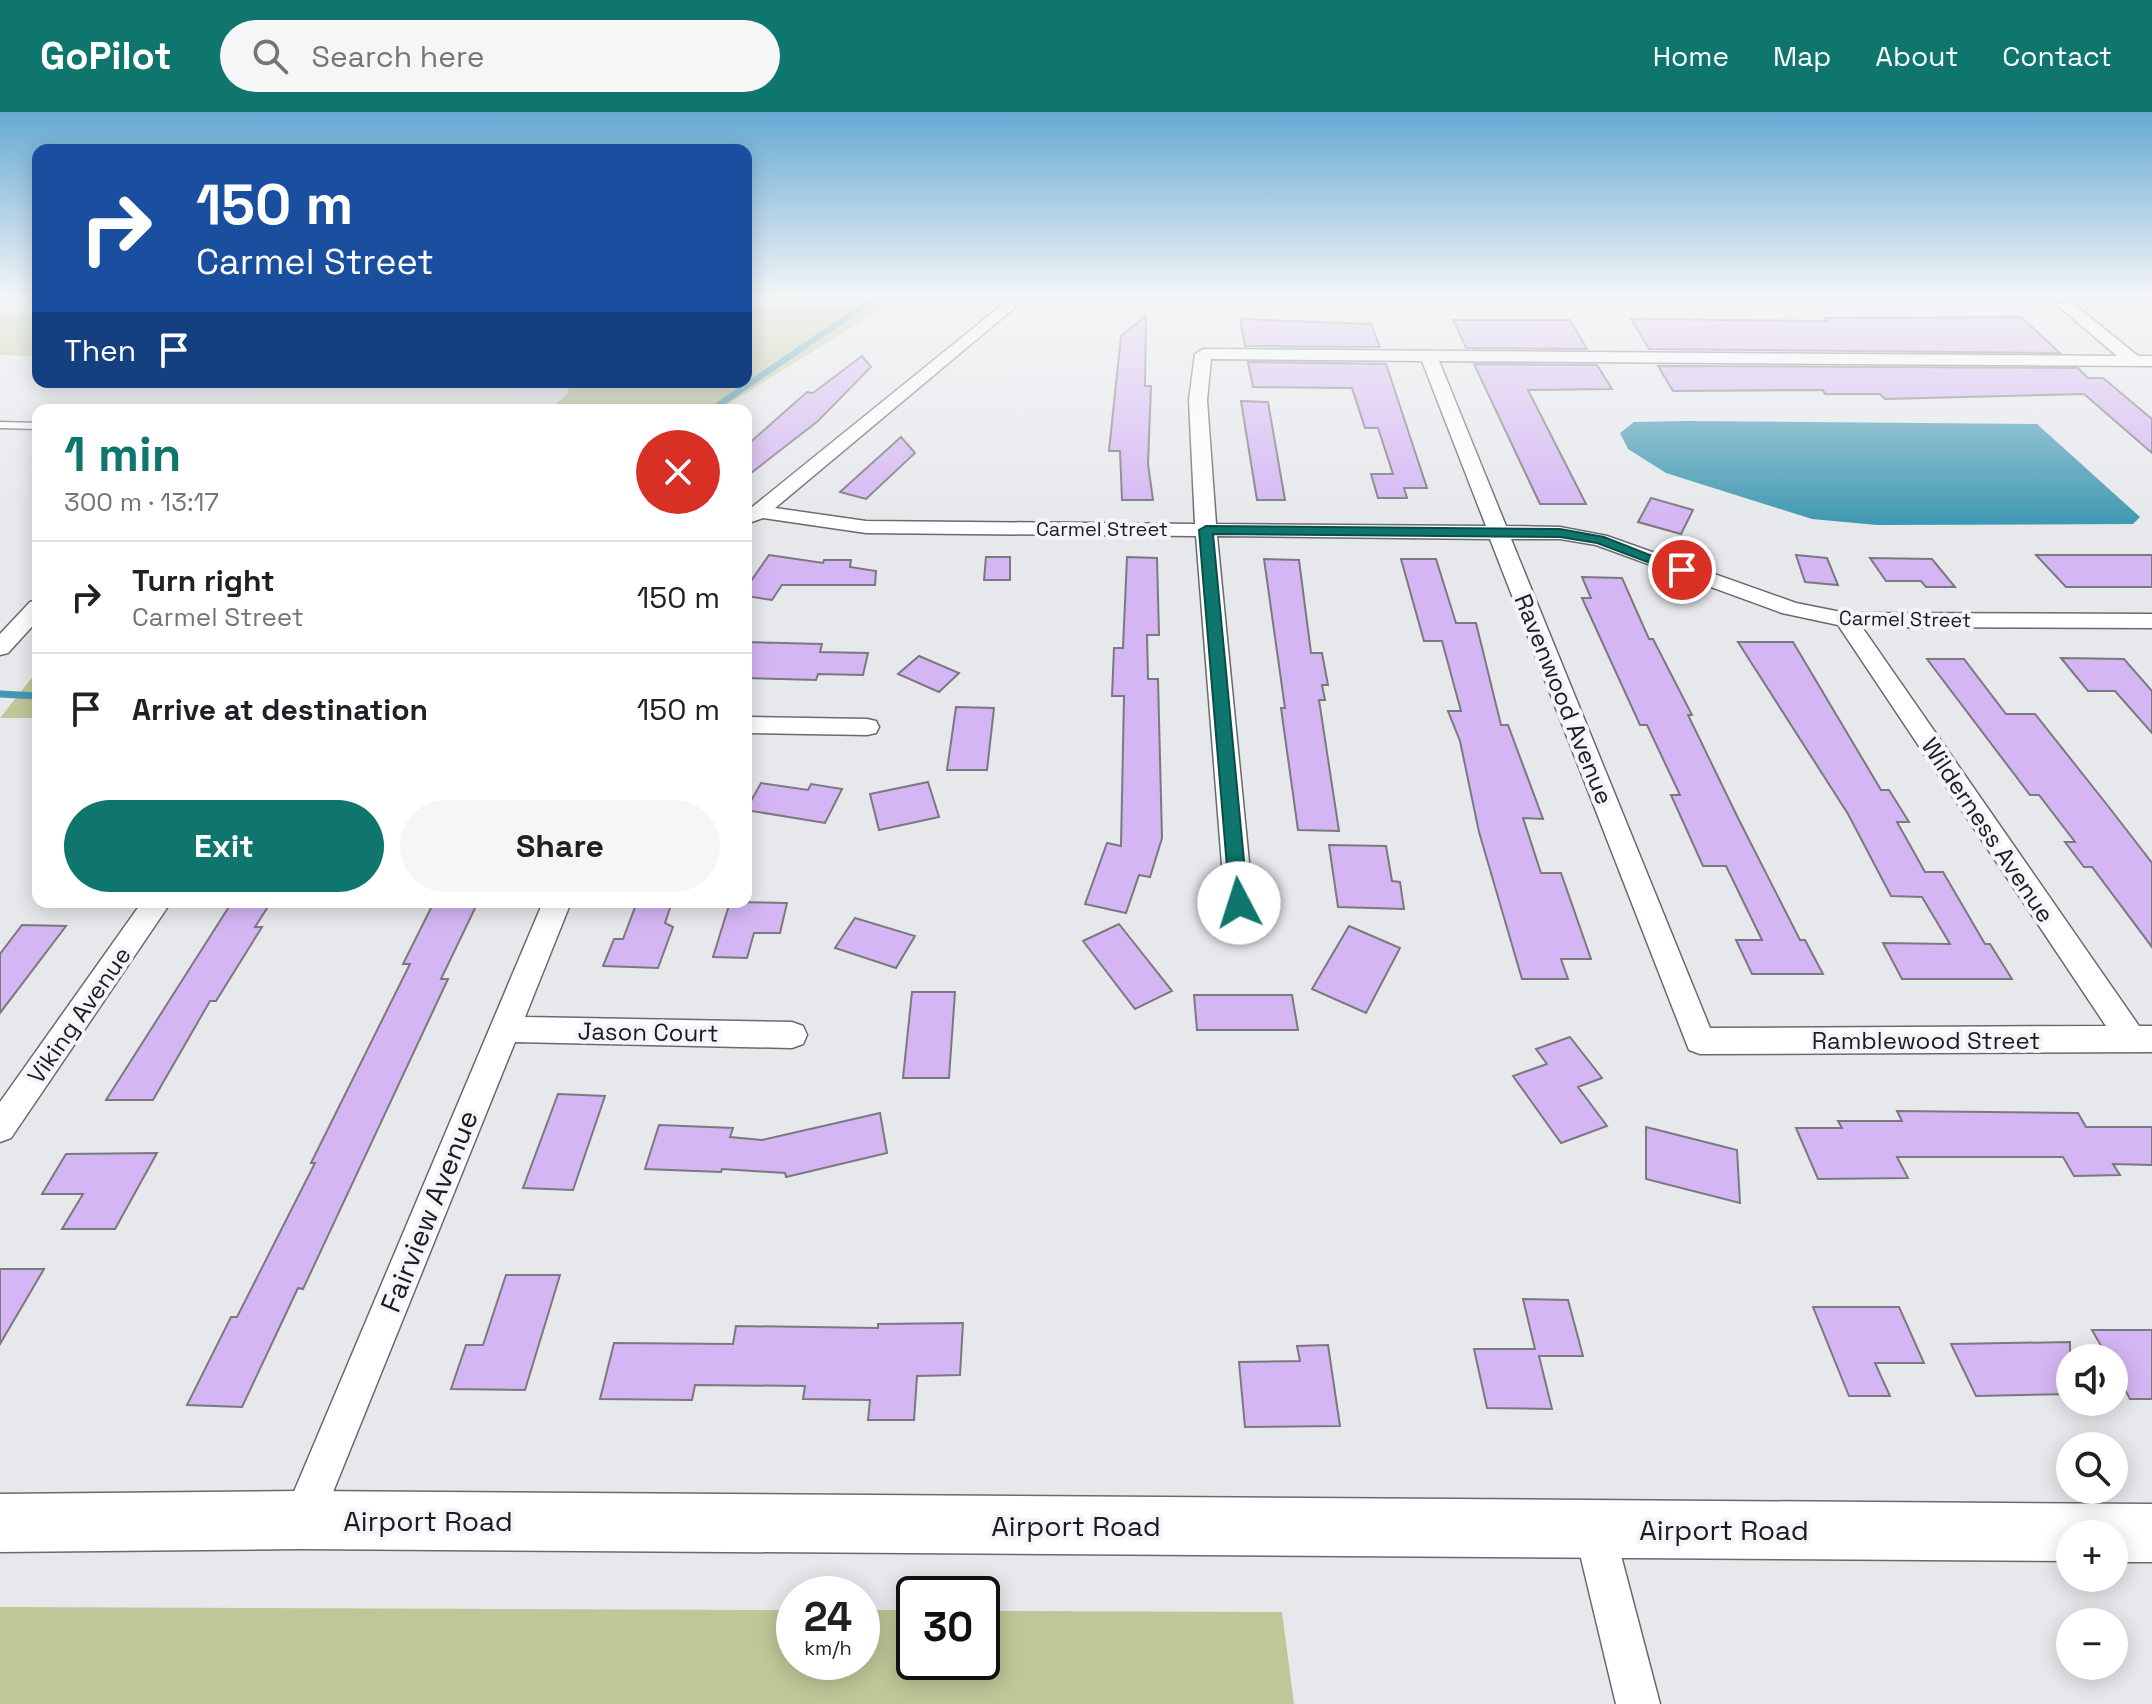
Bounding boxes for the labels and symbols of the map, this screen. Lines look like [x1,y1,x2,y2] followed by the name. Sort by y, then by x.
[1036,516,1168,542] street label: Carmel Street
[1648,536,1716,604] pin
[1508,589,1620,809] street label: Ravenwood Avenue
[1839,605,1971,633] street label: Carmel Street
[1915,732,2061,928] street label: Wilderness Avenue
[1197,861,1281,945] position arrow
[20,940,138,1090] street label: Viking Avenue
[577,1015,719,1049] street label: Jason Court
[1812,1025,2040,1056] street label: Ramblewood Street
[372,1105,486,1317] street label: Fairview Avenue
[343,1503,513,1539] street label: Airport Road
[991,1508,1161,1544] street label: Airport Road
[1639,1512,1809,1548] street label: Airport Road
[896,1576,1000,1680] speed limit sign: 30

